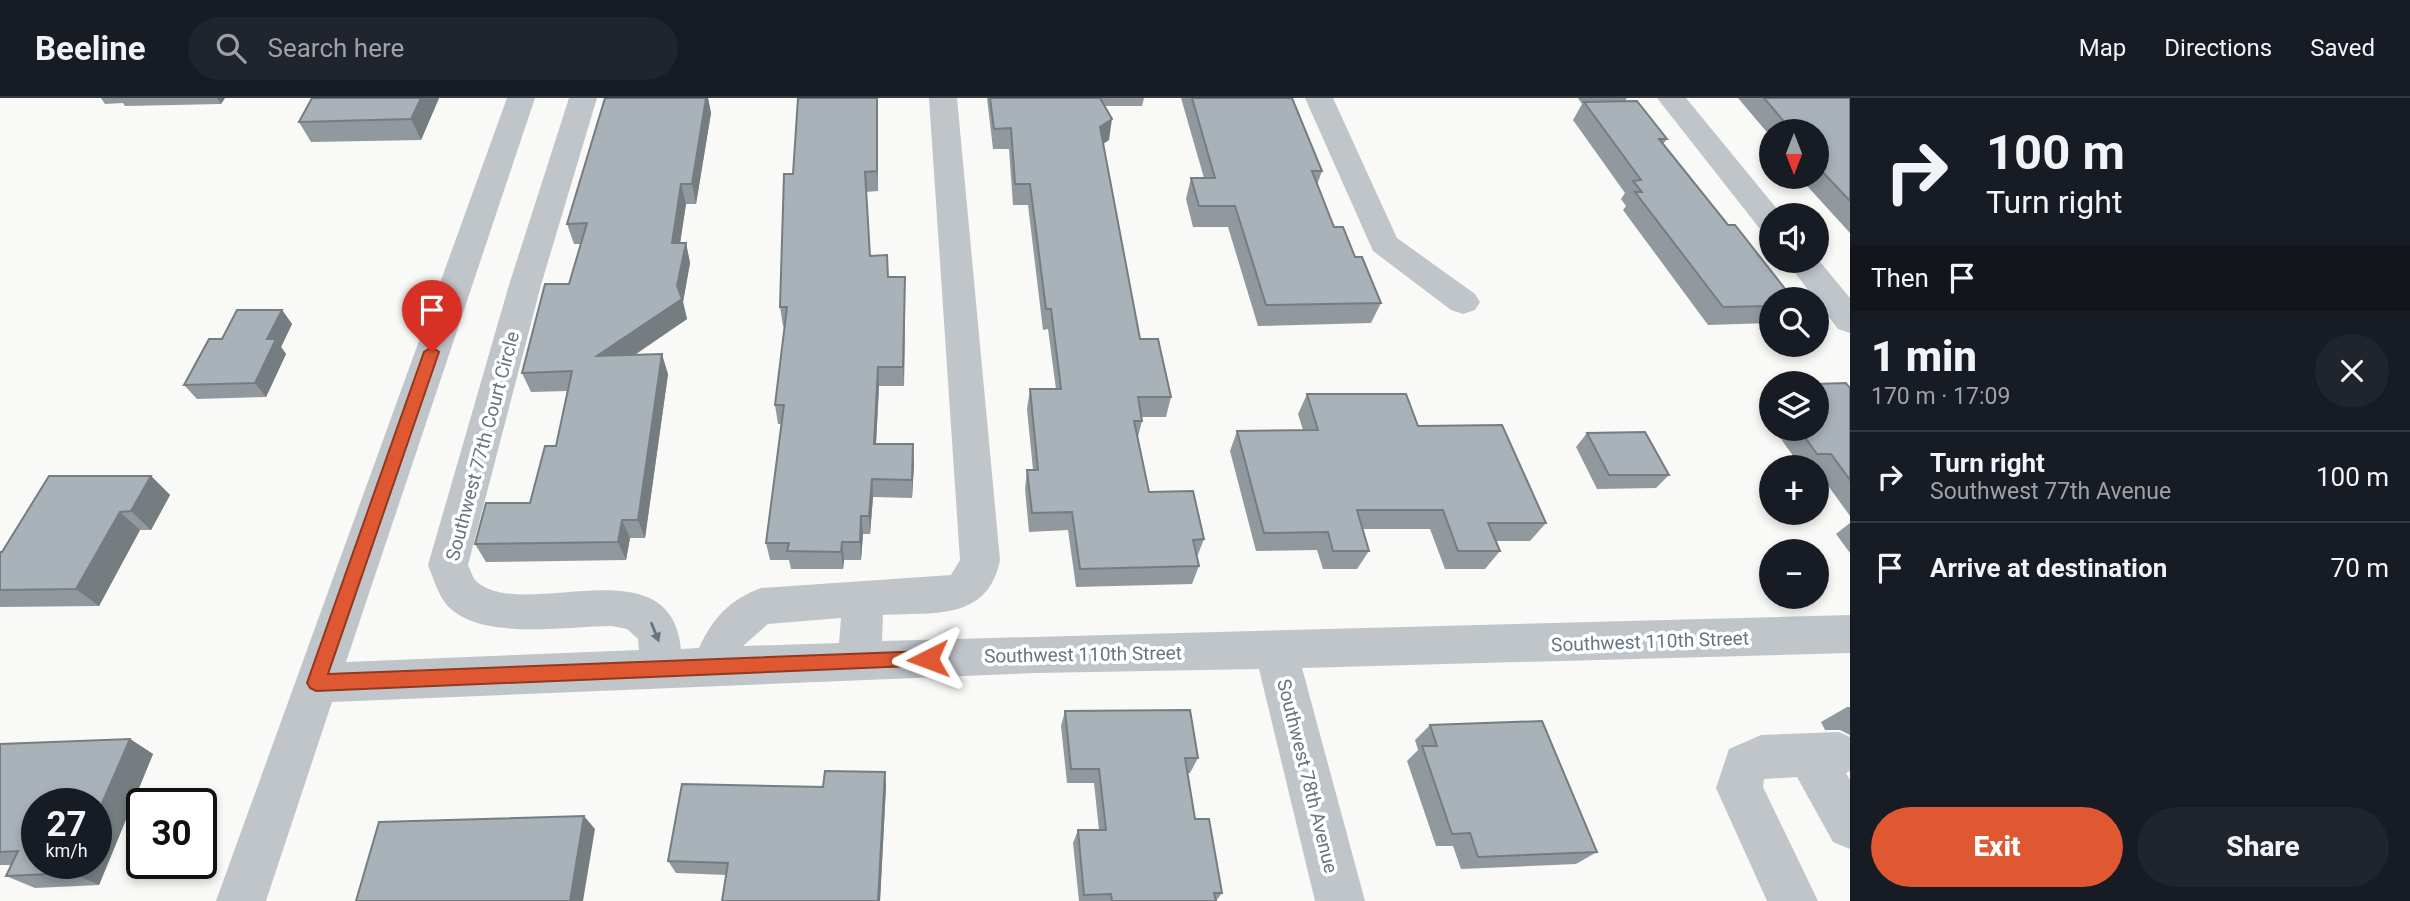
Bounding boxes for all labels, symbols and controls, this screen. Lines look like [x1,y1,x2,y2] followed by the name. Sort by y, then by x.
[188,17,678,80] search box
[35,29,146,68] text: Beeline
[212,29,250,67] icon: search
[268,33,404,63] text: Search here
[2079,34,2126,62] text: Map
[2164,34,2272,62] text: Directions
[2310,34,2375,62] text: Saved
[1759,119,1829,189] north arrow
[1759,119,1829,609] map controls
[1986,124,2125,181] text: 100 m
[1871,126,1962,217] icon: right
[1986,183,2122,221] text: Turn right
[1759,203,1829,273] button: sound
[1943,259,1981,297] icon: arrive
[1871,263,1929,293] text: Then
[402,280,462,352] pin
[1759,287,1829,357] button: search
[413,291,451,329] icon: arrive
[441,329,524,563] street label: Southwest 77th Court Circle
[1871,332,1977,381] text: 1 min
[2315,334,2389,408] button: close
[1759,371,1829,441] button: layers
[1871,383,2010,410] text: 170 m · 17:09
[1930,448,2045,478] text: Turn right
[1759,455,1829,525] button: +
[1871,458,1909,496] icon: right
[2316,462,2389,492] text: 100 m
[1930,478,2171,505] text: Southwest 77th Avenue
[1759,539,1829,609] button: −
[1871,549,1909,587] icon: arrive
[1930,553,2167,583] text: Arrive at destination
[2331,553,2389,583] text: 70 m
[649,622,660,643] one-way arrow
[891,622,965,696] position arrow
[1551,627,1749,656] street label: Southwest 110th Street
[984,641,1182,668] street label: Southwest 110th Street
[1272,677,1343,876] street label: Southwest 78th Avenue
[126,788,217,879] speed limit sign: 30
[46,804,87,845] text: 27
[1871,807,2123,887] button: Exit
[2137,807,2389,887] button: Share
[45,840,88,861] text: km/h

